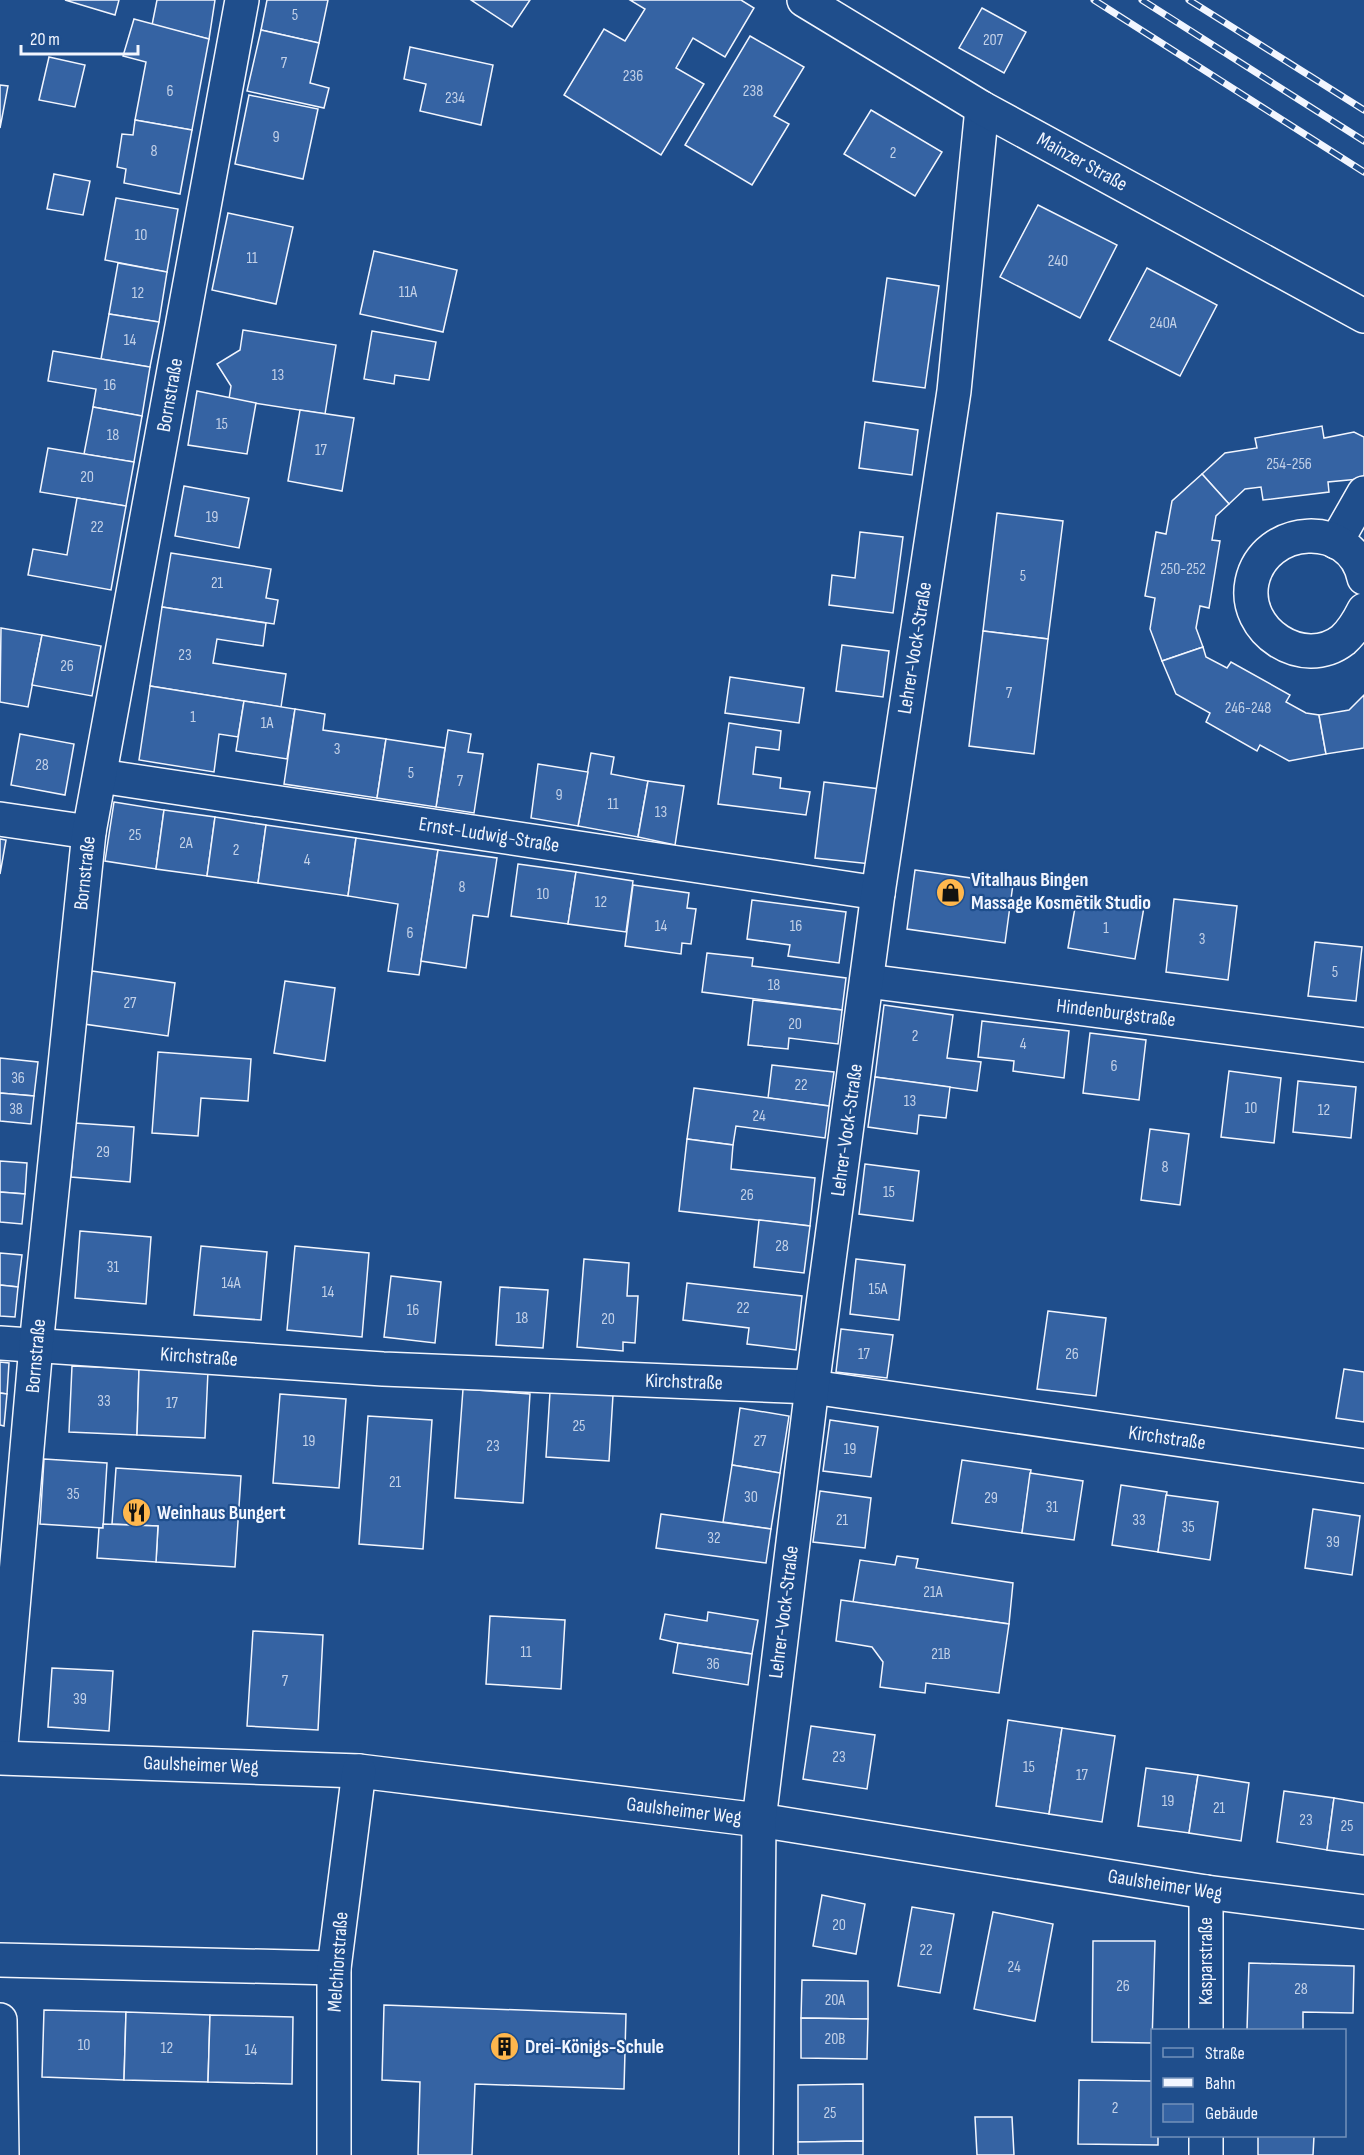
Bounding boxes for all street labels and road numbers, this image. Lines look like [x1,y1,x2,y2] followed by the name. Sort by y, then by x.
[1032,127,1132,197] street label: Mainzer Straße
[152,356,188,434] street label: Bornstraße
[893,580,937,716] street label: Lehrer-Vock-Straße
[417,812,561,858] street label: Ernst-Ludwig-Straße
[69,835,101,911] street label: Bornstraße
[1055,994,1177,1032] street label: Hindenburgstraße
[826,1062,868,1198] street label: Lehrer-Vock-Straße
[21,1318,51,1394] street label: Bornstraße
[159,1342,239,1372] street label: Kirchstraße
[645,1369,723,1395] street label: Kirchstraße
[1127,1421,1207,1455] street label: Kirchstraße
[764,1544,804,1680] street label: Lehrer-Vock-Straße
[143,1751,259,1779] street label: Gaulsheimer Weg
[625,1792,743,1830] street label: Gaulsheimer Weg
[1106,1864,1224,1906] street label: Gaulsheimer Weg
[323,1911,353,2013] street label: Melchiorstraße
[1194,1917,1218,2005] street label: Kasparstraße

